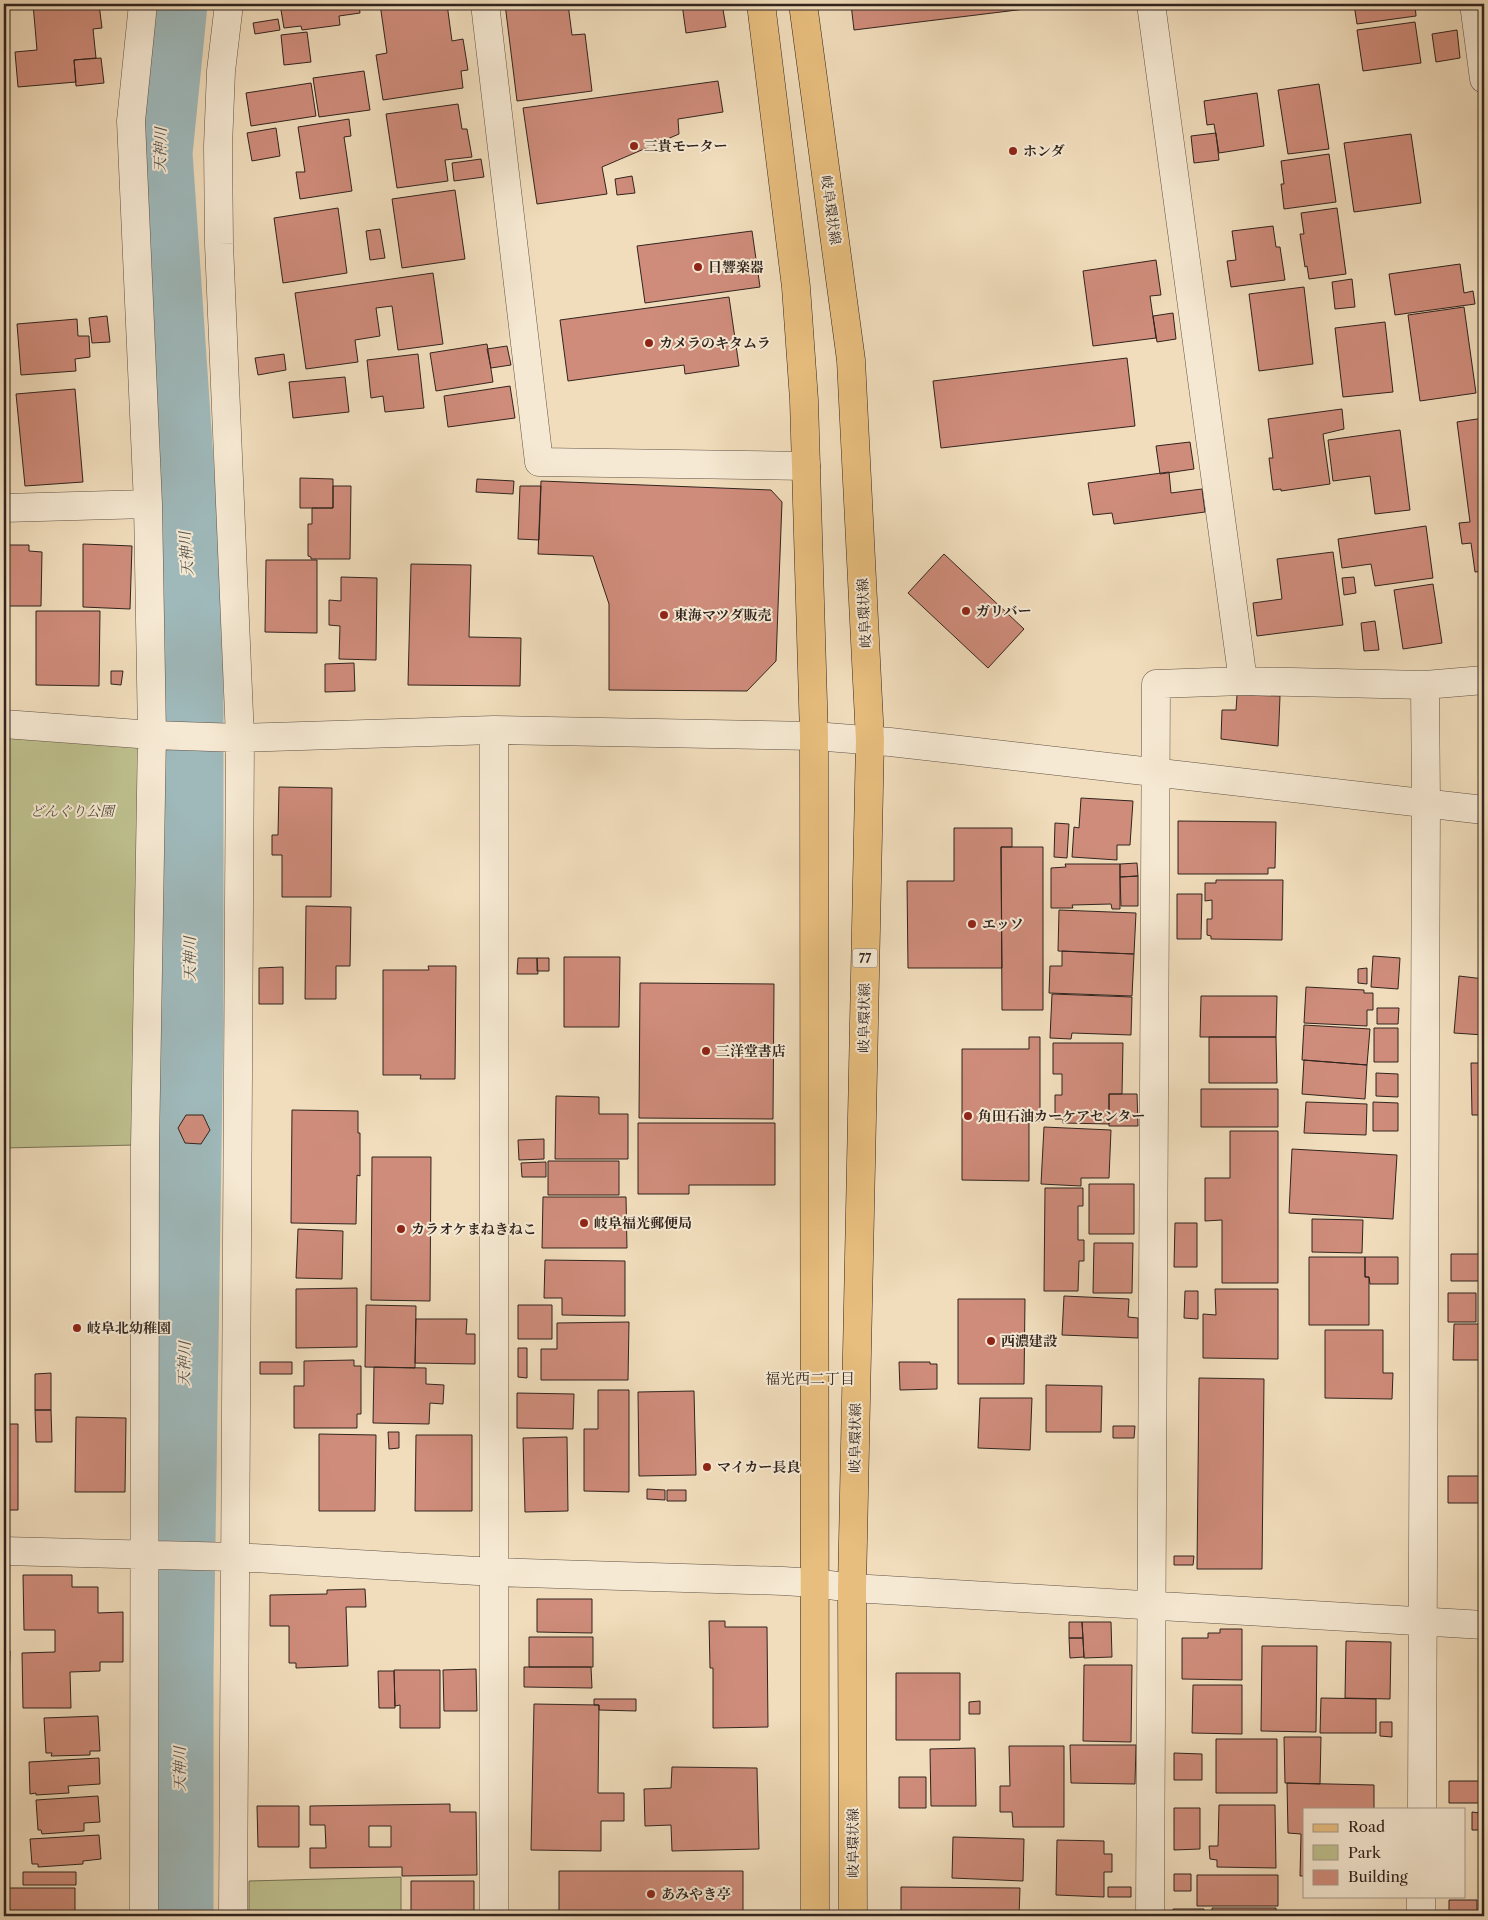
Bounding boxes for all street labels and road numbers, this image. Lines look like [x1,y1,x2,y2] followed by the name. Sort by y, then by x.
[817,174,845,246] street label: 岐阜環状線
[853,578,875,648] street label: 岐阜環状線
[852,948,878,968] road number: 77
[854,983,874,1053] street label: 岐阜環状線
[845,1403,865,1473] street label: 岐阜環状線
[844,1808,862,1878] street label: 岐阜環状線

